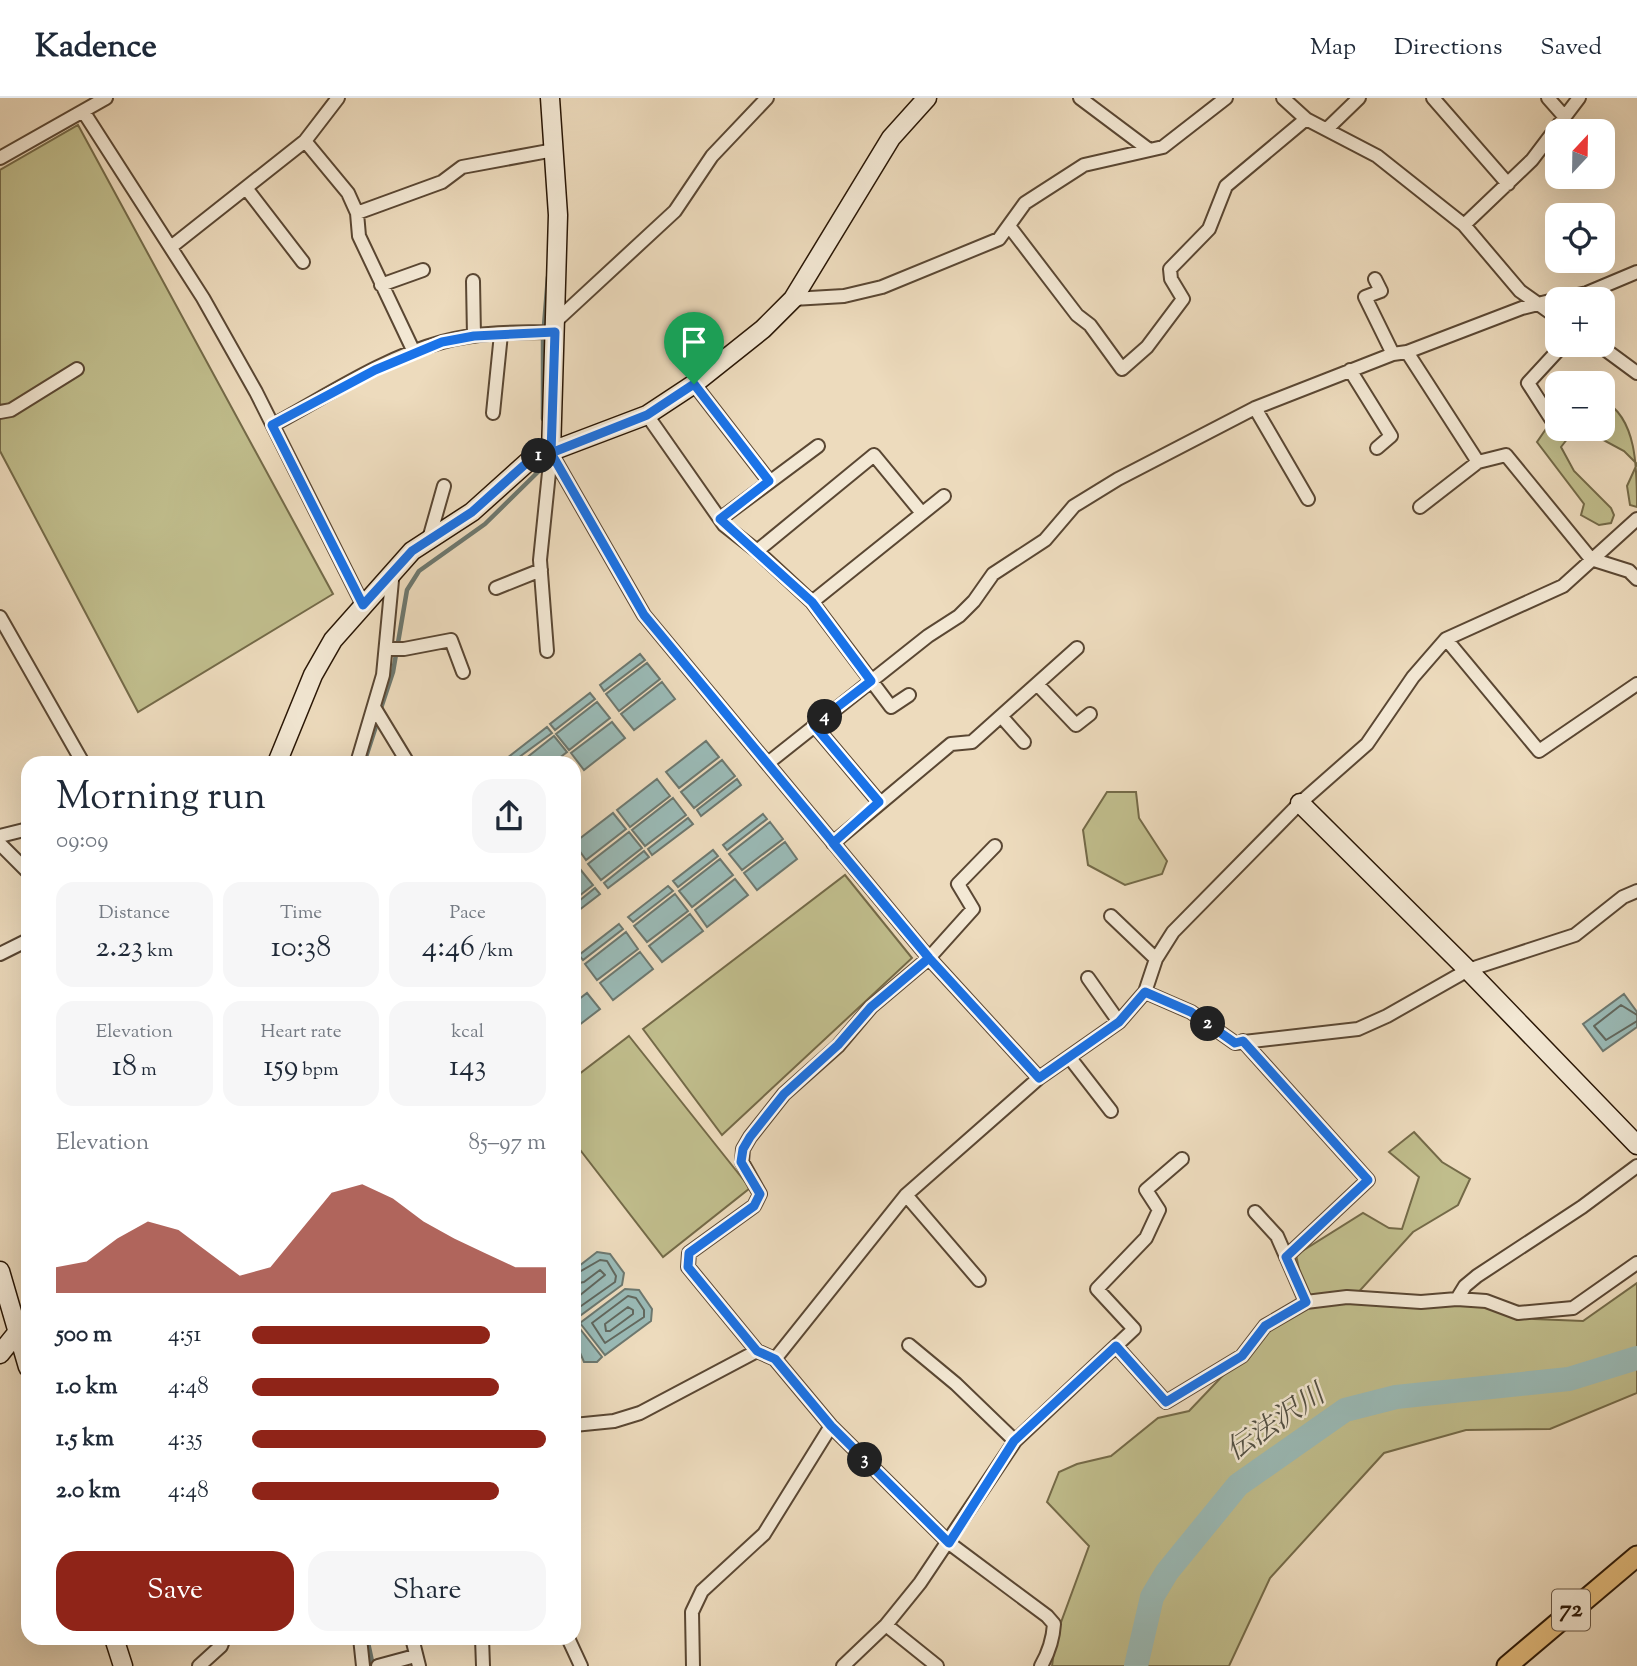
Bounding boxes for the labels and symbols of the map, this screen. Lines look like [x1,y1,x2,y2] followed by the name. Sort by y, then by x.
[1545,119,1615,189] north arrow
[664,312,724,384] pin
[522,438,556,474] pin: 1
[808,700,842,734] pin: 4
[1190,1006,1226,1042] pin: 2
[1218,1374,1336,1472] water label: 伝法沢川
[848,1442,882,1478] pin: 3
[1552,1590,1590,1630] road number: 72

